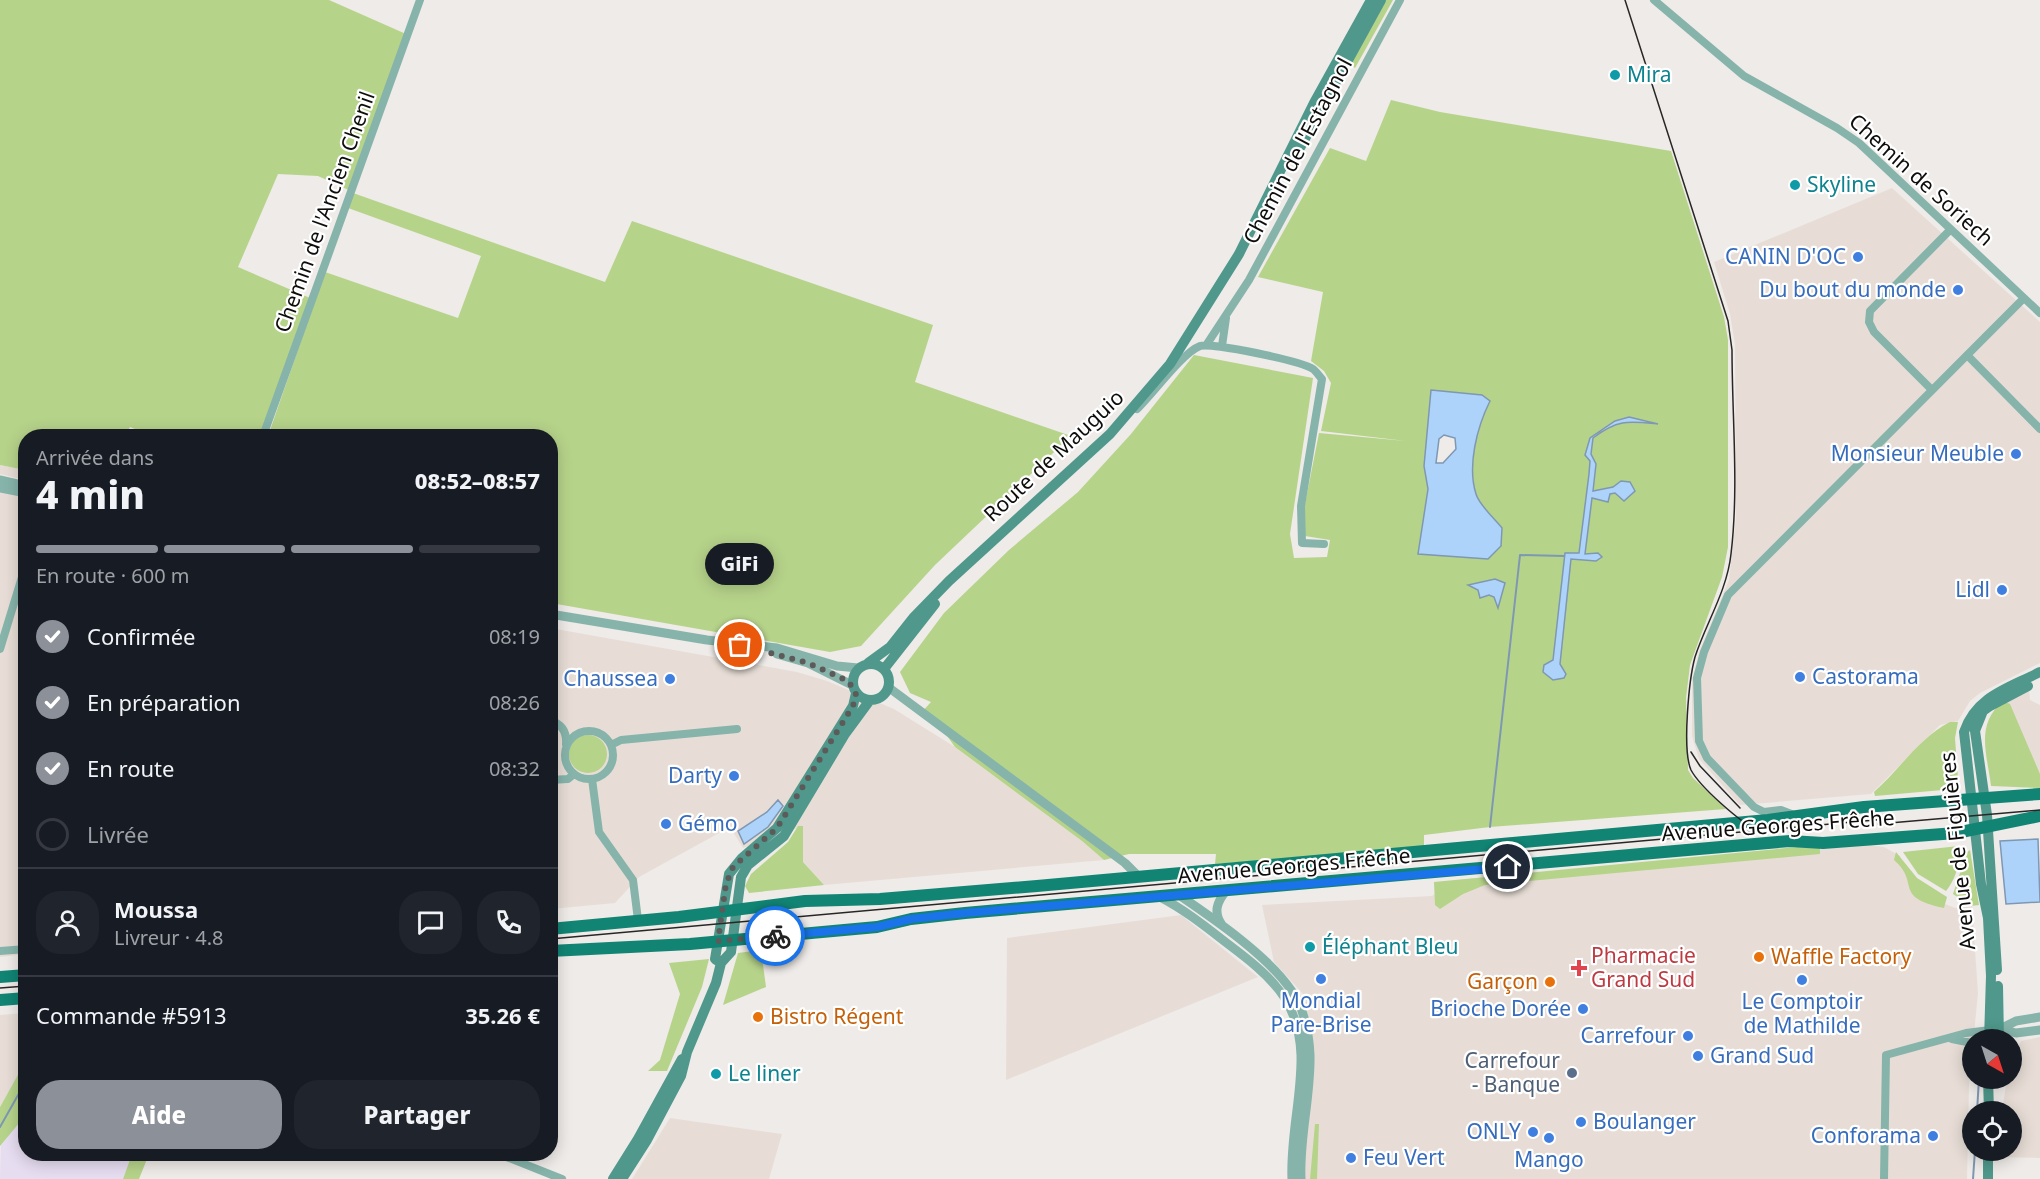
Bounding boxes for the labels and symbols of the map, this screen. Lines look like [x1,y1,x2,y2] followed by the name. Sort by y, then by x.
[1236,53,1358,249] street label: Chemin de l'Estagnol
[1627,60,1672,88] place label: Mira
[1608,68,1622,82] marker: Mira
[267,87,381,336] street label: Chemin de l'Ancien Chenil
[1844,107,2000,252] street label: Chemin de Soriech
[1807,170,1876,198] place label: Skyline
[1788,178,1802,192] marker: Skyline
[1725,242,1846,270] place label: CANIN D'OC
[1851,250,1865,264] marker: CANIN D'OC
[1759,275,1946,303] place label: Du bout du monde
[1951,283,1965,297] marker: Du bout du monde
[977,383,1129,527] street label: Route de Mauguio
[1831,439,2004,467] place label: Monsieur Meuble
[2009,447,2023,461] marker: Monsieur Meuble
[706,543,774,585] callout: GiFi
[1955,575,1990,603] place label: Lidl
[1995,583,2009,597] marker: Lidl
[714,619,765,670] pin
[1812,662,1919,690] place label: Castorama
[563,664,658,692] place label: Chaussea
[1793,670,1807,684] marker: Castorama
[663,672,677,686] marker: Chaussea
[1933,751,1981,952] street label: Avenue de Figuières
[668,761,722,789] place label: Darty
[727,769,741,783] marker: Darty
[1660,803,1895,847] street label: Avenue Georges Frêche
[678,809,737,837] place label: Gémo
[659,817,673,831] marker: Gémo
[1176,841,1412,889] street label: Avenue Georges Frêche
[1482,841,1533,892] pin
[745,906,805,966] courier
[1322,932,1459,960] place label: Éléphant Bleu
[1303,940,1317,954] marker: Éléphant Bleu
[1591,941,1696,993] place label: Pharmacie Grand Sud
[1771,942,1912,970] place label: Waffle Factory
[1752,950,1766,964] marker: Waffle Factory
[1572,961,1586,975] marker: Pharmacie Grand Sud
[1467,967,1538,995] place label: Garçon
[1314,972,1328,986] marker: Mondial Pare-Brise
[1795,973,1809,987] marker: Le Comptoir de Mathilde
[1543,975,1557,989] marker: Garçon
[1271,986,1372,1038] place label: Mondial Pare-Brise
[1741,987,1863,1039] place label: Le Comptoir de Mathilde
[1430,994,1571,1022] place label: Brioche Dorée
[770,1002,904,1030] place label: Bistro Régent
[1576,1002,1590,1016] marker: Brioche Dorée
[751,1010,765,1024] marker: Bistro Régent
[1581,1021,1676,1049] place label: Carrefour
[1681,1029,1695,1043] marker: Carrefour
[1962,1029,2022,1089] north arrow
[1710,1041,1814,1069] place label: Grand Sud
[1465,1046,1560,1098] place label: Carrefour - Banque
[1691,1049,1705,1063] marker: Grand Sud
[728,1059,801,1087] place label: Le liner
[1565,1066,1579,1080] marker: Carrefour - Banque
[709,1067,723,1081] marker: Le liner
[1593,1107,1696,1135] place label: Boulanger
[1574,1115,1588,1129] marker: Boulanger
[1466,1117,1521,1145] place label: ONLY
[1811,1121,1921,1149] place label: Conforama
[1526,1125,1540,1139] marker: ONLY
[1926,1129,1940,1143] marker: Conforama
[1542,1131,1556,1145] marker: Mango
[1363,1143,1445,1171] place label: Feu Vert
[1514,1145,1584,1173] place label: Mango
[1344,1151,1358,1165] marker: Feu Vert

